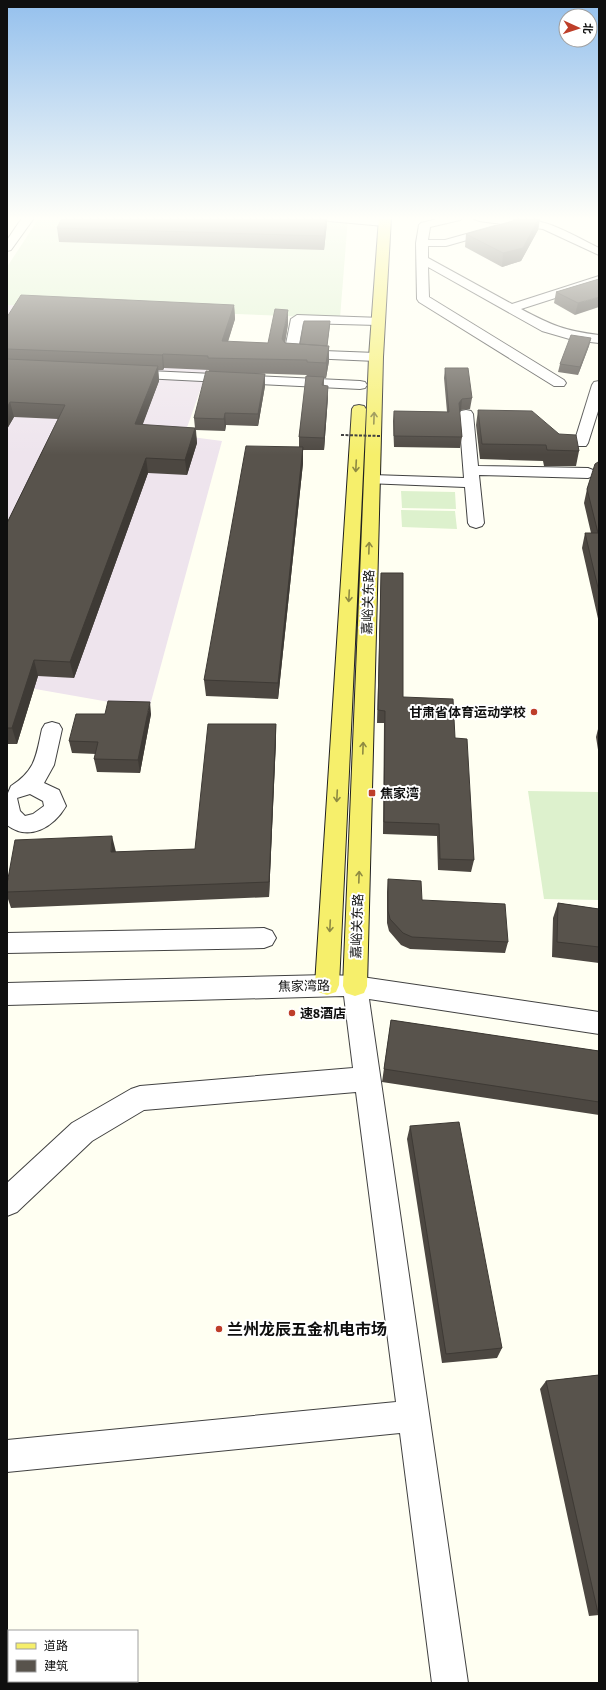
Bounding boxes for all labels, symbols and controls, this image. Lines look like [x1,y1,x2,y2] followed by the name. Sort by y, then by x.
[558,8,598,48] north arrow
[581,23,594,34] text: 北
[370,412,377,425] one-way arrow
[352,459,360,472] one-way arrow
[366,542,373,555] one-way arrow
[359,569,377,635] street label: 嘉峪关东路
[345,589,352,602] one-way arrow
[409,705,526,720] place label: 甘肃省体育运动学校
[529,707,539,717] marker: 甘肃省体育运动学校
[359,741,367,754] one-way arrow
[380,786,419,801] place label: 焦家湾
[367,788,377,798] marker: 焦家湾
[334,789,341,802] one-way arrow
[355,871,362,884] one-way arrow
[348,893,366,959] street label: 嘉峪关东路
[327,919,334,932] one-way arrow
[278,978,330,994] street label: 焦家湾路
[300,1006,346,1021] place label: 速8酒店
[287,1008,297,1018] marker: 速8酒店
[227,1320,387,1339] place label: 兰州龙辰五金机电市场
[214,1324,224,1334] marker: 兰州龙辰五金机电市场
[8,1630,138,1682] legend
[44,1639,68,1653] text: 道路
[44,1659,68,1673] text: 建筑

